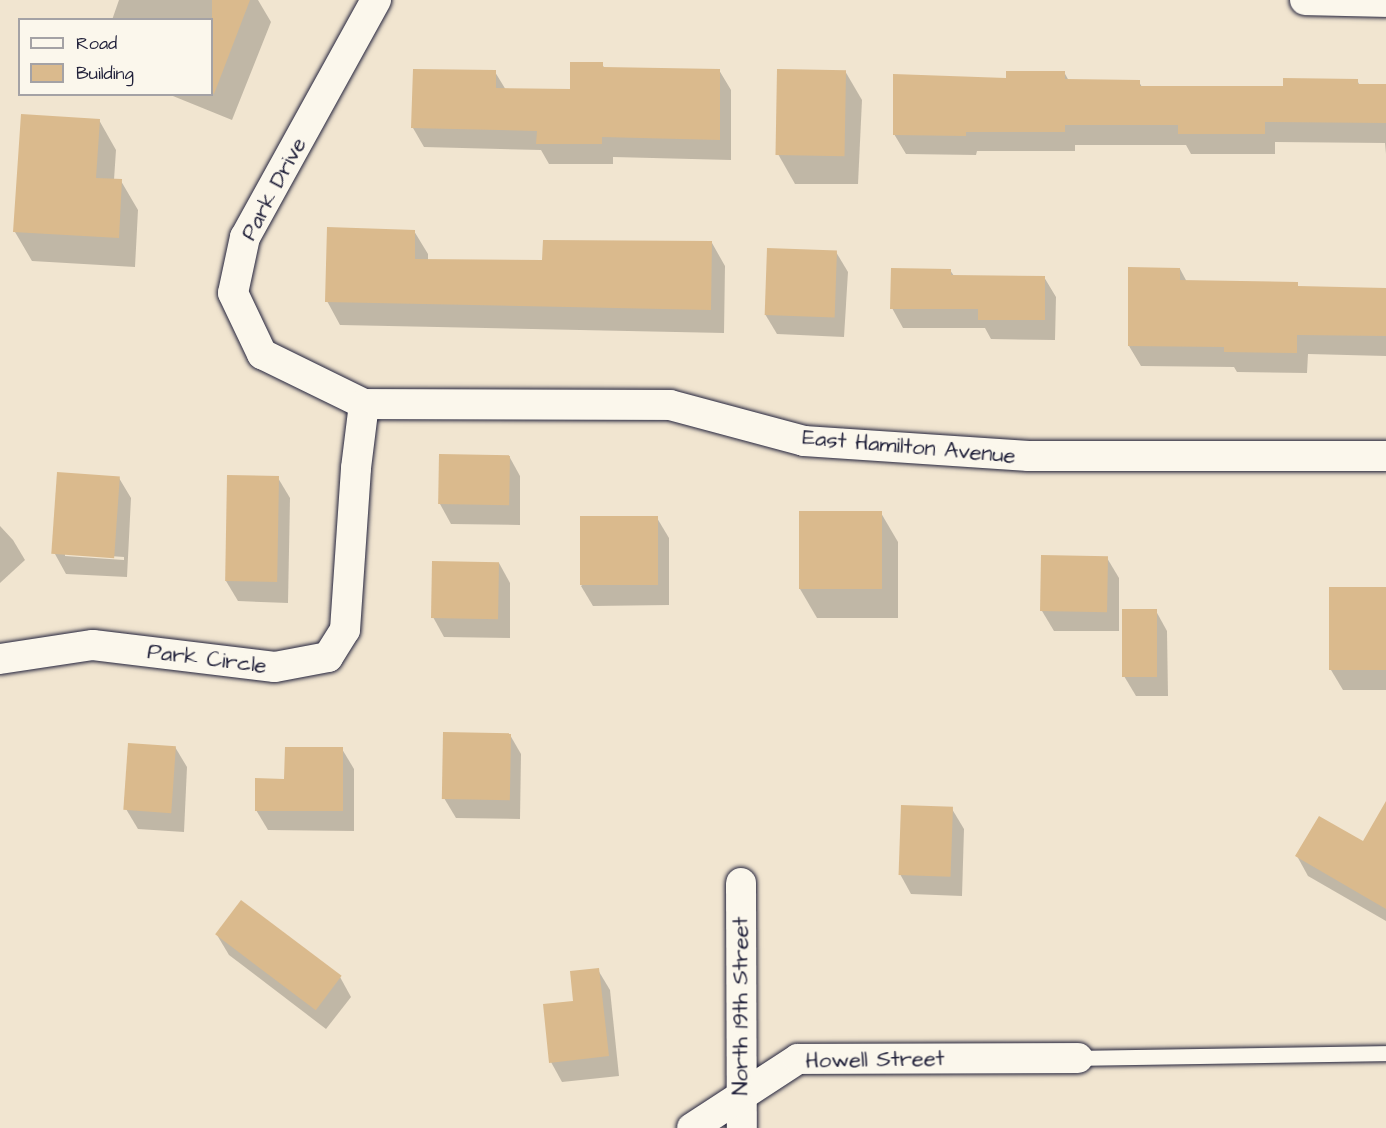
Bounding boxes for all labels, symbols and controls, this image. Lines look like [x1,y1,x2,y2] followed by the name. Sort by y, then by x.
[18,18,213,96] legend
[76,31,117,56] text: Road
[76,61,134,86] text: Building
[236,133,312,245] street label: Park Drive
[801,425,1017,469] street label: East Hamilton Avenue
[146,639,268,679] street label: Park Circle
[728,917,754,1095] street label: North 19th Street
[805,1046,945,1074] street label: Howell Street

